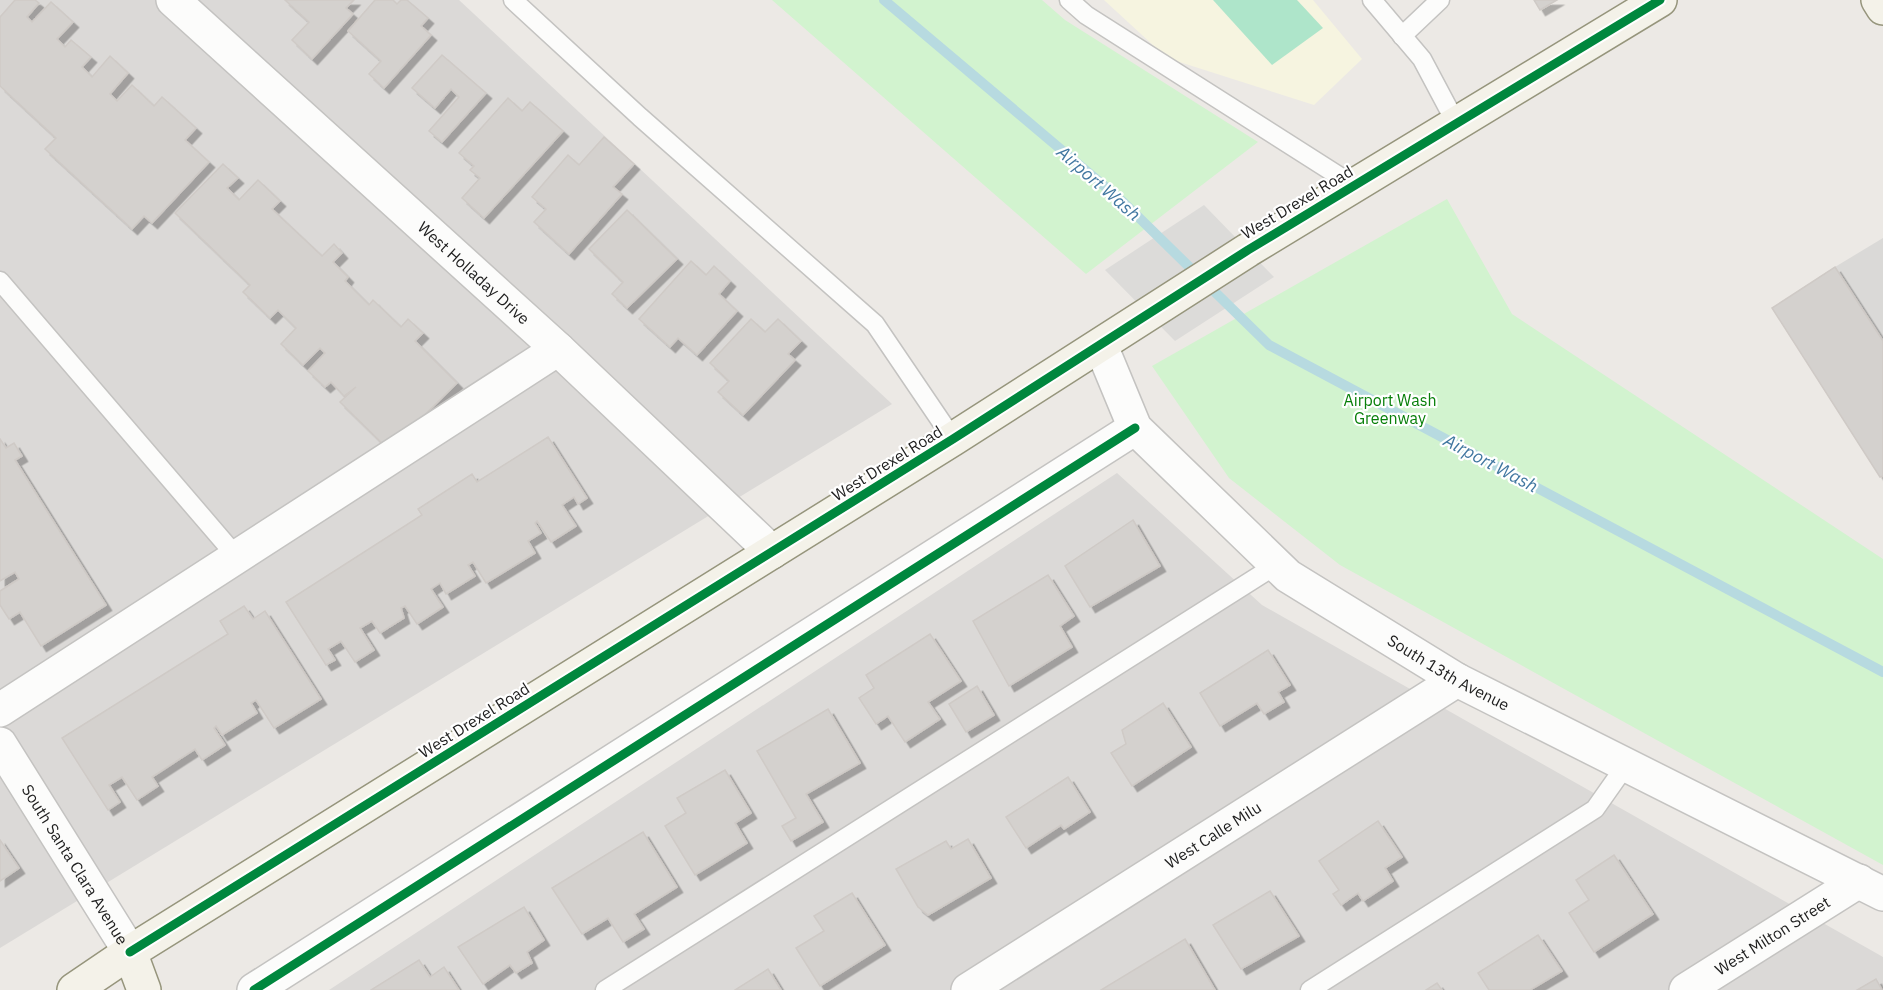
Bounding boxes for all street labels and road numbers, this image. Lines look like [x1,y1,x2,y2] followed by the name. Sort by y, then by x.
[1238,161,1356,243] street label: West Drexel Road
[414,217,534,329] street label: West Holladay Drive
[828,421,946,505] street label: West Drexel Road
[1384,630,1513,715] street label: South 13th Avenue
[415,678,533,762] street label: West Drexel Road
[18,781,133,948] street label: South Santa Clara Avenue
[1161,797,1265,873] street label: West Calle Milu
[1711,892,1834,979] street label: West Milton Street

